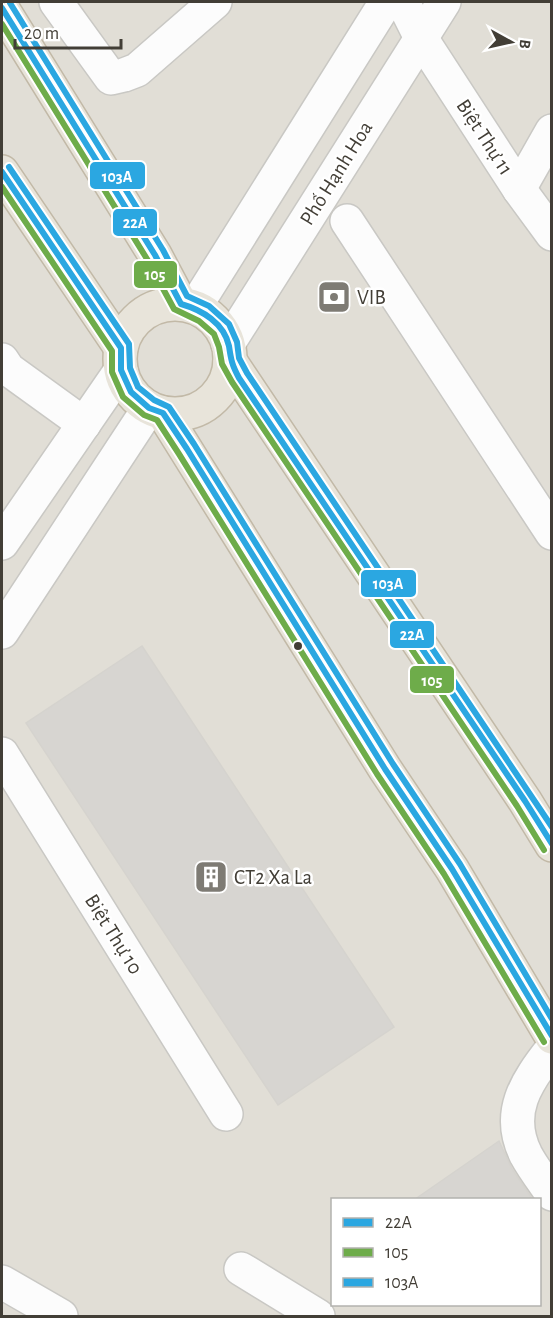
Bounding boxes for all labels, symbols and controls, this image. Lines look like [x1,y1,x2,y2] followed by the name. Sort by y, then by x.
[15,12,122,50] scale bar
[481,12,541,72] north arrow
[24,25,59,43] text: 20 m
[516,38,533,50] text: B
[452,95,517,179] street label: Biệt Thự 11
[296,117,377,229] street label: Phố Hạnh Hoa
[89,161,146,190] line badge: 103A
[102,169,133,185] text: 103A
[112,208,158,237] line badge: 22A
[123,215,148,231] text: 22A
[133,260,178,289] line badge: 105
[144,267,166,283] text: 105
[316,279,352,315] bank icon: VIB
[357,287,386,308] place label: VIB
[360,569,417,598] line badge: 103A
[373,576,404,592] text: 103A
[389,620,435,649] line badge: 22A
[400,627,425,643] text: 22A
[292,640,304,652] unlabelled marker
[409,665,455,694] line badge: 105
[421,673,443,689] text: 105
[193,859,229,895] building icon: CT2 Xa La
[234,867,312,888] place label: CT2 Xa La
[81,891,146,978] street label: Biệt Thự 10
[331,1198,541,1306] legend
[385,1214,412,1232] text: 22A
[385,1244,408,1262] text: 105
[385,1274,419,1292] text: 103A

